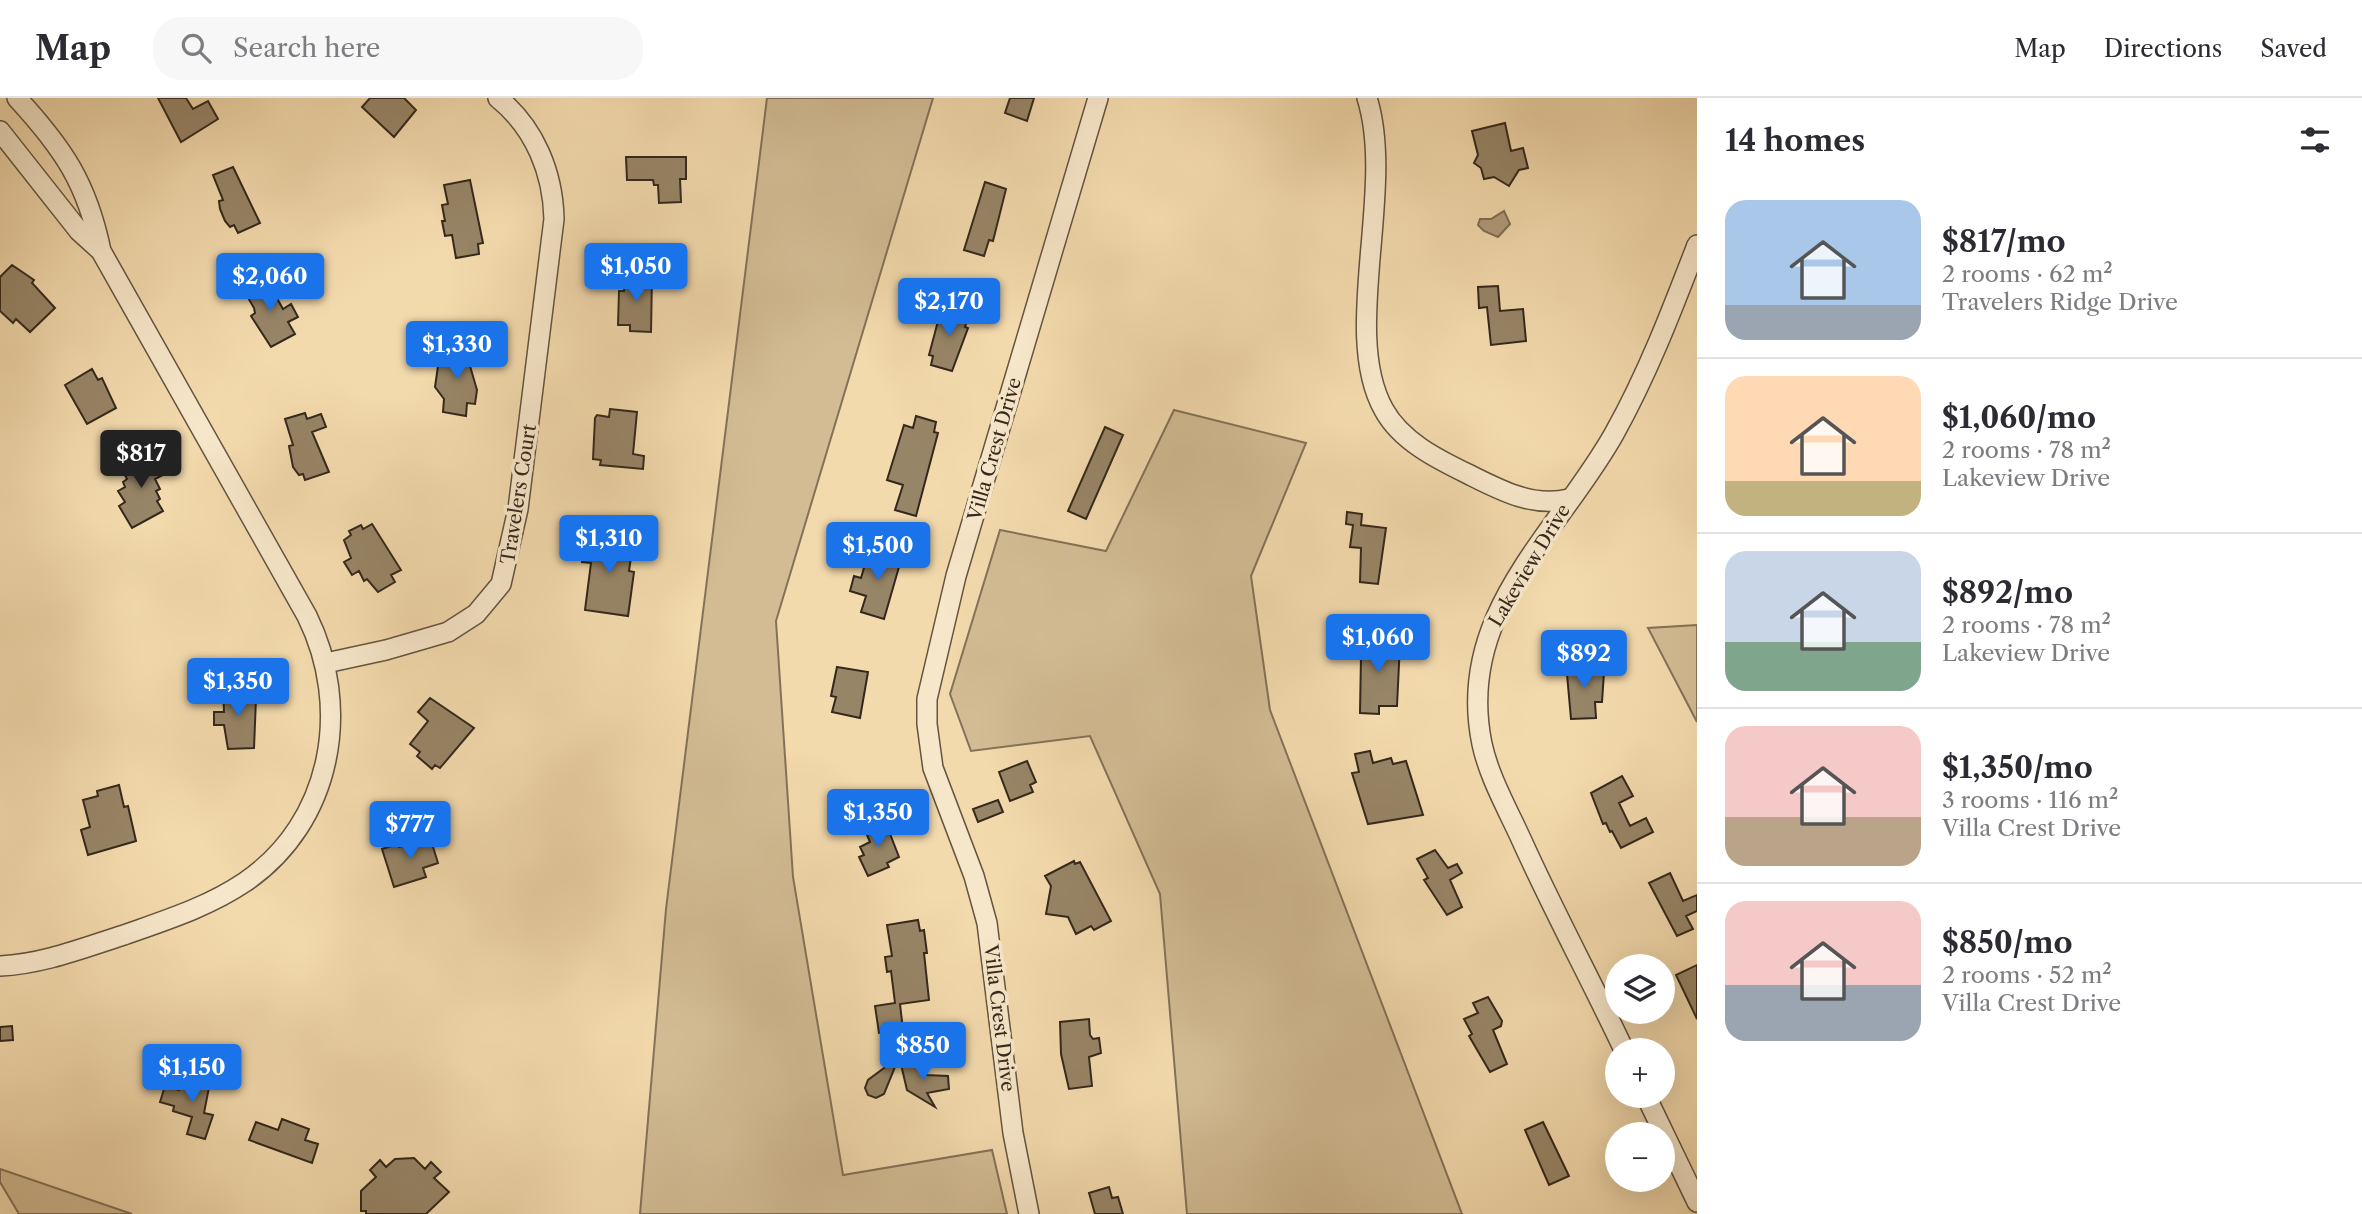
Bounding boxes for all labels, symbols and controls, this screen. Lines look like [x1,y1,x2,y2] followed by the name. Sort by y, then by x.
[153,17,643,80] search box
[35,28,111,69] text: Map
[177,29,215,67] icon: search
[233,32,380,64] text: Search here
[2014,34,2066,63] text: Map
[2104,34,2222,63] text: Directions
[2260,34,2327,63] text: Saved
[2296,121,2334,159] icon: filters
[1725,122,1865,159] text: 14 homes
[1942,223,2066,260] text: $817/mo
[1781,228,1865,312] icon: home
[579,244,693,303] pin: $1,050
[600,252,672,280] text: $1,050
[213,254,327,313] pin: $2,060
[1942,260,2113,288] text: 2 rooms · 62 m²
[232,262,308,290] text: $2,060
[892,278,1006,338] pin: $2,170
[914,287,984,315] text: $2,170
[1942,288,2178,316] text: Travelers Ridge Drive
[400,322,514,381] pin: $1,330
[422,330,492,358] text: $1,330
[963,375,1026,524] street label: Villa Crest Drive
[1942,399,2096,436] text: $1,060/mo
[1781,404,1865,488] icon: home
[496,422,541,566] street label: Travelers Court
[100,430,182,490] pin: $817
[1942,436,2111,464] text: 2 rooms · 78 m²
[116,439,166,467] text: $817
[1942,464,2110,492] text: Lakeview Drive
[1484,500,1575,631] street label: Lakeview Drive
[552,516,666,575] pin: $1,310
[821,522,935,582] pin: $1,500
[575,524,643,552] text: $1,310
[842,531,914,559] text: $1,500
[1942,574,2073,611] text: $892/mo
[1781,579,1865,663] icon: home
[1942,611,2111,639] text: 2 rooms · 78 m²
[1321,614,1435,674] pin: $1,060
[1342,623,1414,651] text: $1,060
[1543,630,1625,690] pin: $892
[1557,639,1611,667] text: $892
[1942,639,2110,667] text: Lakeview Drive
[181,658,295,718] pin: $1,350
[203,667,273,695] text: $1,350
[1942,749,2093,786] text: $1,350/mo
[1781,754,1865,838] icon: home
[1942,786,2118,814] text: 3 rooms · 116 m²
[821,790,935,849] pin: $1,350
[843,798,913,826] text: $1,350
[369,802,451,861] pin: $777
[386,810,434,838] text: $777
[1942,814,2121,842] text: Villa Crest Drive
[1942,924,2073,961] text: $850/mo
[1781,929,1865,1013] icon: home
[979,942,1020,1093] street label: Villa Crest Drive
[1605,954,1675,1192] map controls
[1605,954,1675,1024] button: layers
[1942,961,2112,989] text: 2 rooms · 52 m²
[1942,989,2121,1017] text: Villa Crest Drive
[882,1023,964,1082] pin: $850
[896,1031,950,1059] text: $850
[1605,1038,1675,1108] button: +
[135,1044,249,1104] pin: $1,150
[158,1053,226,1081] text: $1,150
[1605,1122,1675,1192] button: −

